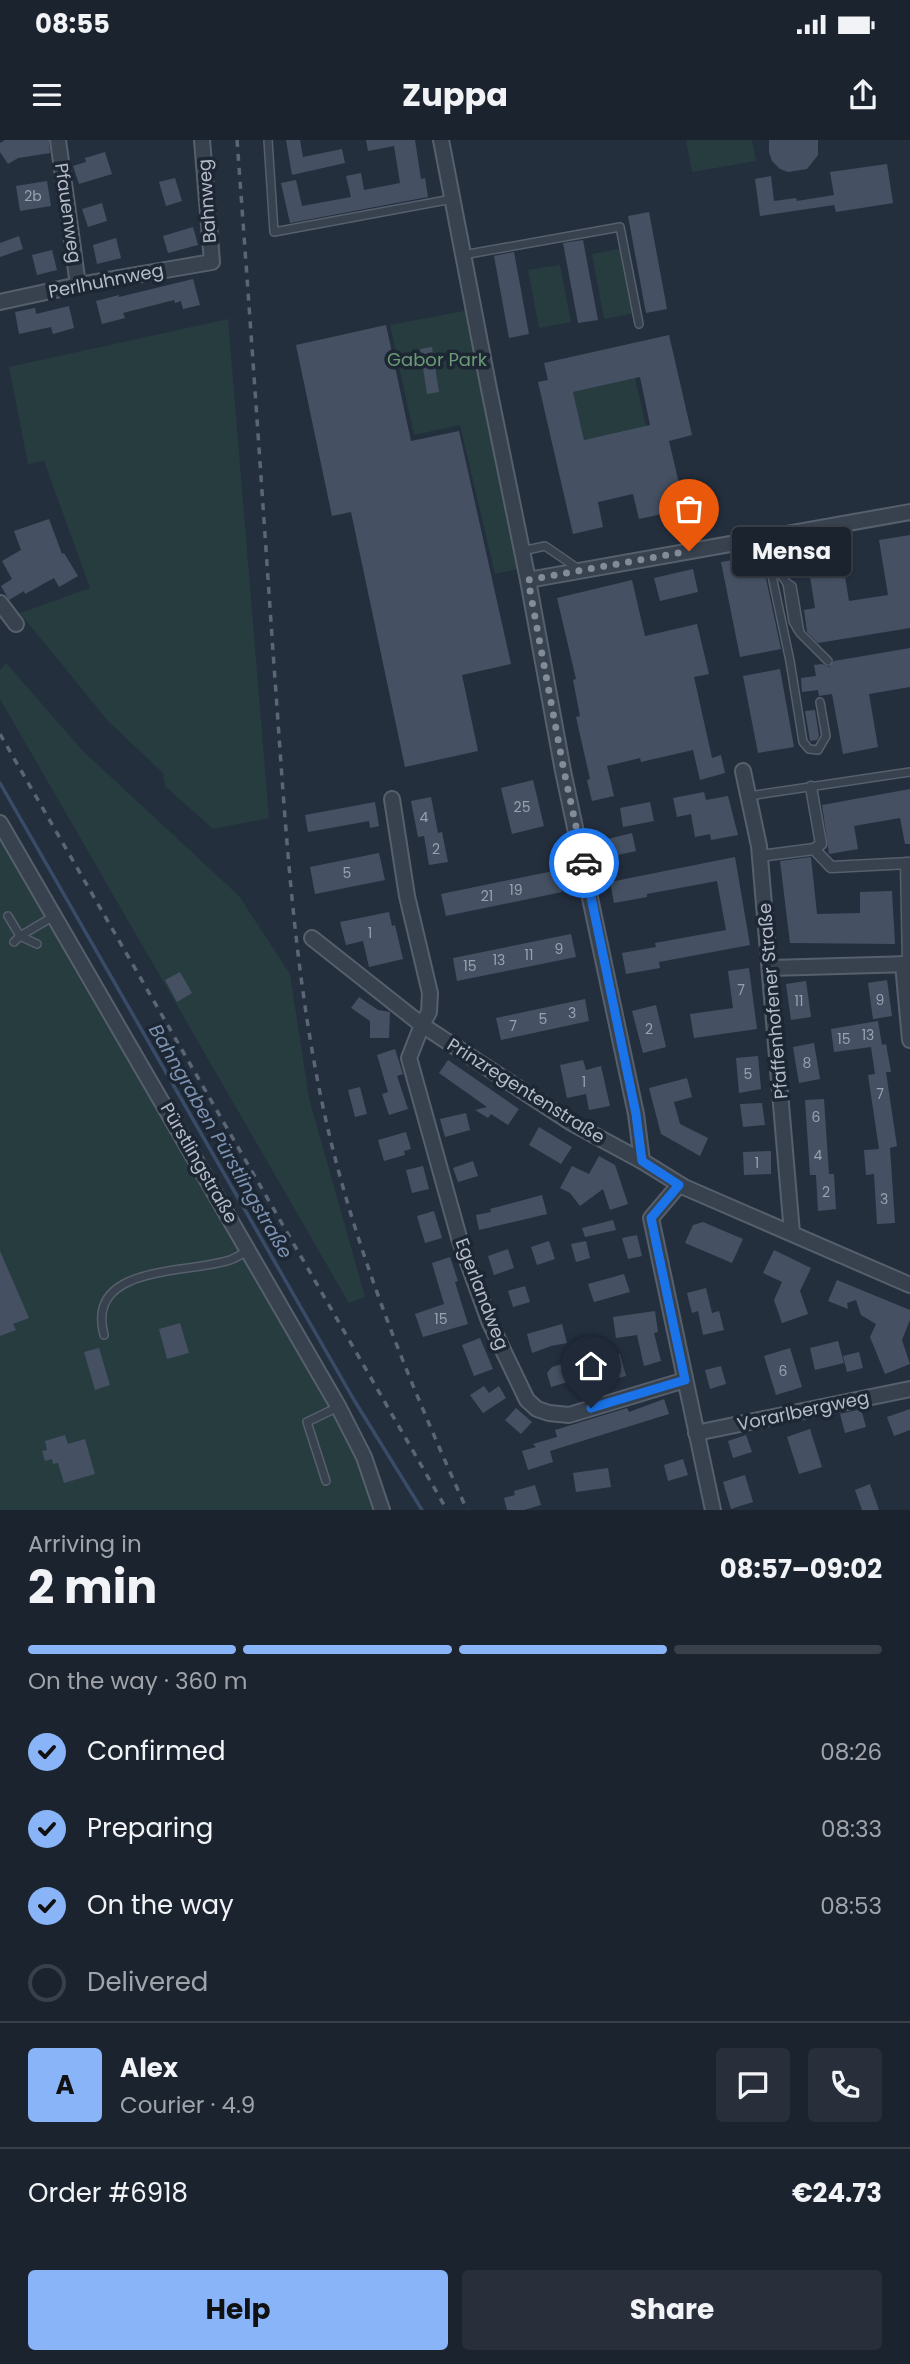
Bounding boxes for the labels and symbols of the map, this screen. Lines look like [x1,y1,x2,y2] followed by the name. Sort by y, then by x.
[191,158,222,244] street label: Bahnweg
[49,161,88,265] street label: Pfauenweg
[24,186,42,206] house number: 2b
[46,257,166,304] street label: Perlhuhnweg
[387,347,488,372] park label: Gabor Park
[659,479,719,551] pin
[731,526,850,576] callout: Mensa
[514,797,530,817] house number: 25
[420,807,429,827] house number: 4
[549,828,619,898] courier
[432,839,440,859] house number: 2
[343,863,351,883] house number: 5
[509,880,523,900] house number: 19
[481,886,493,906] house number: 21
[751,902,794,1100] street label: Pfaffenhofener Straße
[368,923,372,943] house number: 1
[555,939,563,959] house number: 9
[525,945,533,965] house number: 11
[493,950,505,970] house number: 13
[463,956,477,976] house number: 15
[737,980,745,1000] house number: 7
[876,990,884,1010] house number: 9
[795,991,803,1011] house number: 11
[568,1003,576,1023] house number: 3
[539,1009,547,1029] house number: 5
[509,1016,517,1036] house number: 7
[645,1019,653,1039] house number: 2
[144,1020,298,1262] water label: Bahngraben Pürstlingstraße
[862,1025,874,1045] house number: 13
[837,1029,851,1049] house number: 15
[443,1032,610,1149] street label: Prinzregentenstraße
[803,1053,812,1073] house number: 8
[744,1064,752,1084] house number: 5
[582,1072,586,1092] house number: 1
[876,1084,884,1104] house number: 7
[156,1099,242,1227] street label: Pürstlingstraße
[812,1107,821,1127] house number: 6
[814,1145,823,1165] house number: 4
[755,1153,759,1173] house number: 1
[822,1182,830,1202] house number: 2
[880,1189,888,1209] house number: 3
[450,1234,515,1353] street label: Egerlandweg
[434,1309,448,1329] house number: 15
[561,1336,621,1408] pin
[779,1361,788,1381] house number: 6
[735,1384,871,1437] street label: Vorarlbergweg

